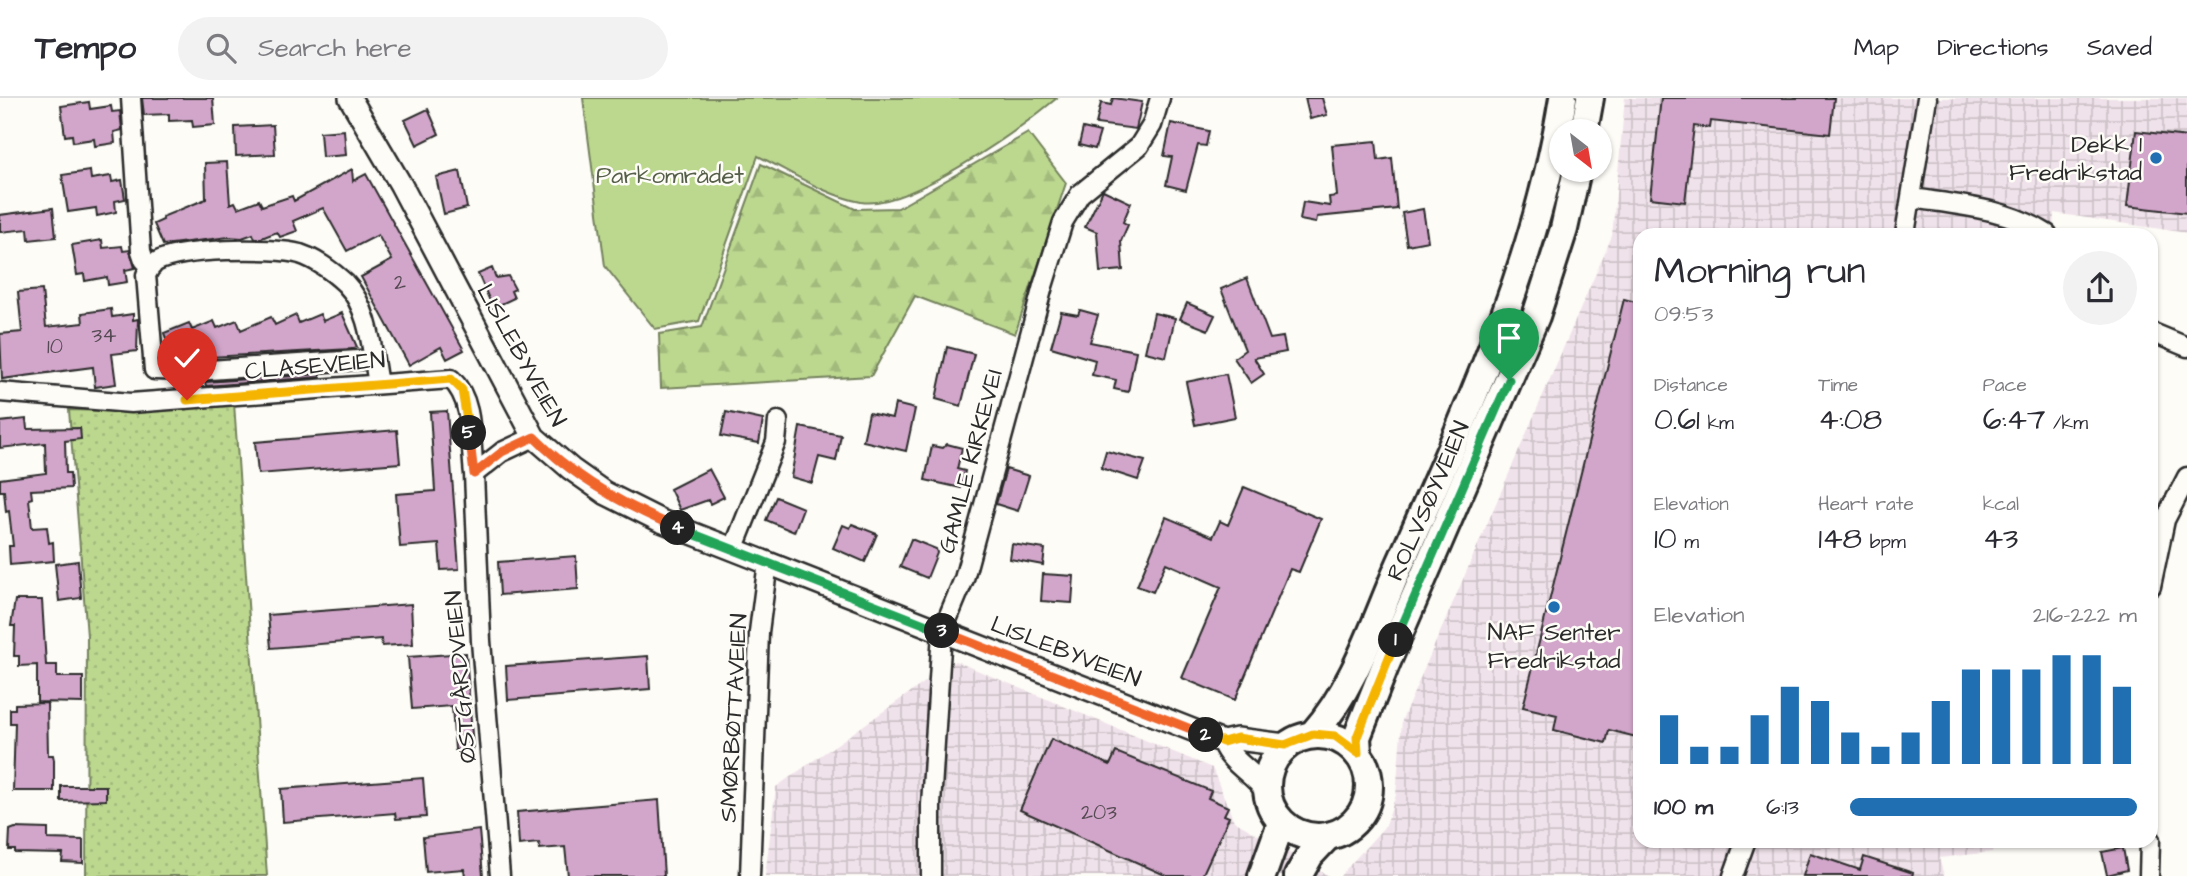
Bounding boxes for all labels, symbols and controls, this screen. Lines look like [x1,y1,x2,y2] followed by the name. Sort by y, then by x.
[178,17,668,80] search box
[35,25,136,71] text: Tempo
[202,29,240,67] icon: search
[258,30,411,66] text: Search here
[1854,31,1899,65] text: Map
[1937,31,2049,65] text: Directions
[2087,31,2152,65] text: Saved
[1549,119,1612,182] north arrow
[1549,119,1612,182] map controls
[2009,128,2142,190] place label: Dekk 1 Fredrikstad
[2148,150,2164,166] marker: Dekk 1 Fredrikstad
[596,159,744,193] park label: Parkområdet
[1654,246,1866,298] text: Morning run
[2063,251,2137,325] button: share
[394,268,406,297] house number: 2
[468,278,574,433] street label: LISLEBYVEIEN
[1654,298,1713,330] text: 09:53
[1479,308,1539,380] pin
[1490,319,1528,357] icon: arrive
[92,321,116,350] house number: 34
[157,328,217,400] pin
[47,332,63,361] house number: 10
[168,339,206,377] icon: check
[243,343,387,389] street label: CLASEVEIEN
[930,365,1012,557] street label: GAMLE KIRKEVEI
[1654,372,1728,399] text: Distance
[1818,372,1858,399] text: Time
[1983,372,2027,399] text: Pace
[1654,399,1700,441] text: 0.61
[1818,399,1882,441] text: 4:08
[1983,399,2045,441] text: 6:47
[1700,410,1734,437] text: km
[2045,410,2088,437] text: /km
[452,416,486,450] pin: 5
[1379,416,1479,586] street label: ROLVSØYVEIEN
[462,419,475,446] text: 5
[1654,491,1729,518] text: Elevation
[1818,491,1914,518] text: Heart rate
[1983,491,2019,518] text: kcal
[660,510,696,546] pin: 4
[671,514,684,541] text: 4
[1654,518,1677,560] text: 10
[1818,518,1862,560] text: 148
[1983,518,2018,560] text: 43
[1677,529,1699,556] text: m
[1862,529,1906,556] text: bpm
[437,589,485,765] street label: ØSTGÅRDVEIEN
[1546,599,1562,615] marker: NAF Senter Fredrikstad
[1654,599,1745,631] text: Elevation
[2033,599,2137,631] text: 216–222 m
[986,608,1146,696] street label: LISLEBYVEIEN
[712,613,756,823] street label: SMØRBØTTAVEIEN
[925,614,960,648] pin: 3
[1487,616,1621,678] place label: NAF Senter Fredrikstad
[937,617,946,644] text: 3
[1378,622,1414,658] pin: 1
[1394,626,1397,653] text: 1
[1188,718,1224,752] pin: 2
[1200,721,1211,748] text: 2
[1654,791,1713,823] text: 100 m
[1766,791,1799,823] text: 6:13
[1081,798,1117,827] house number: 203

